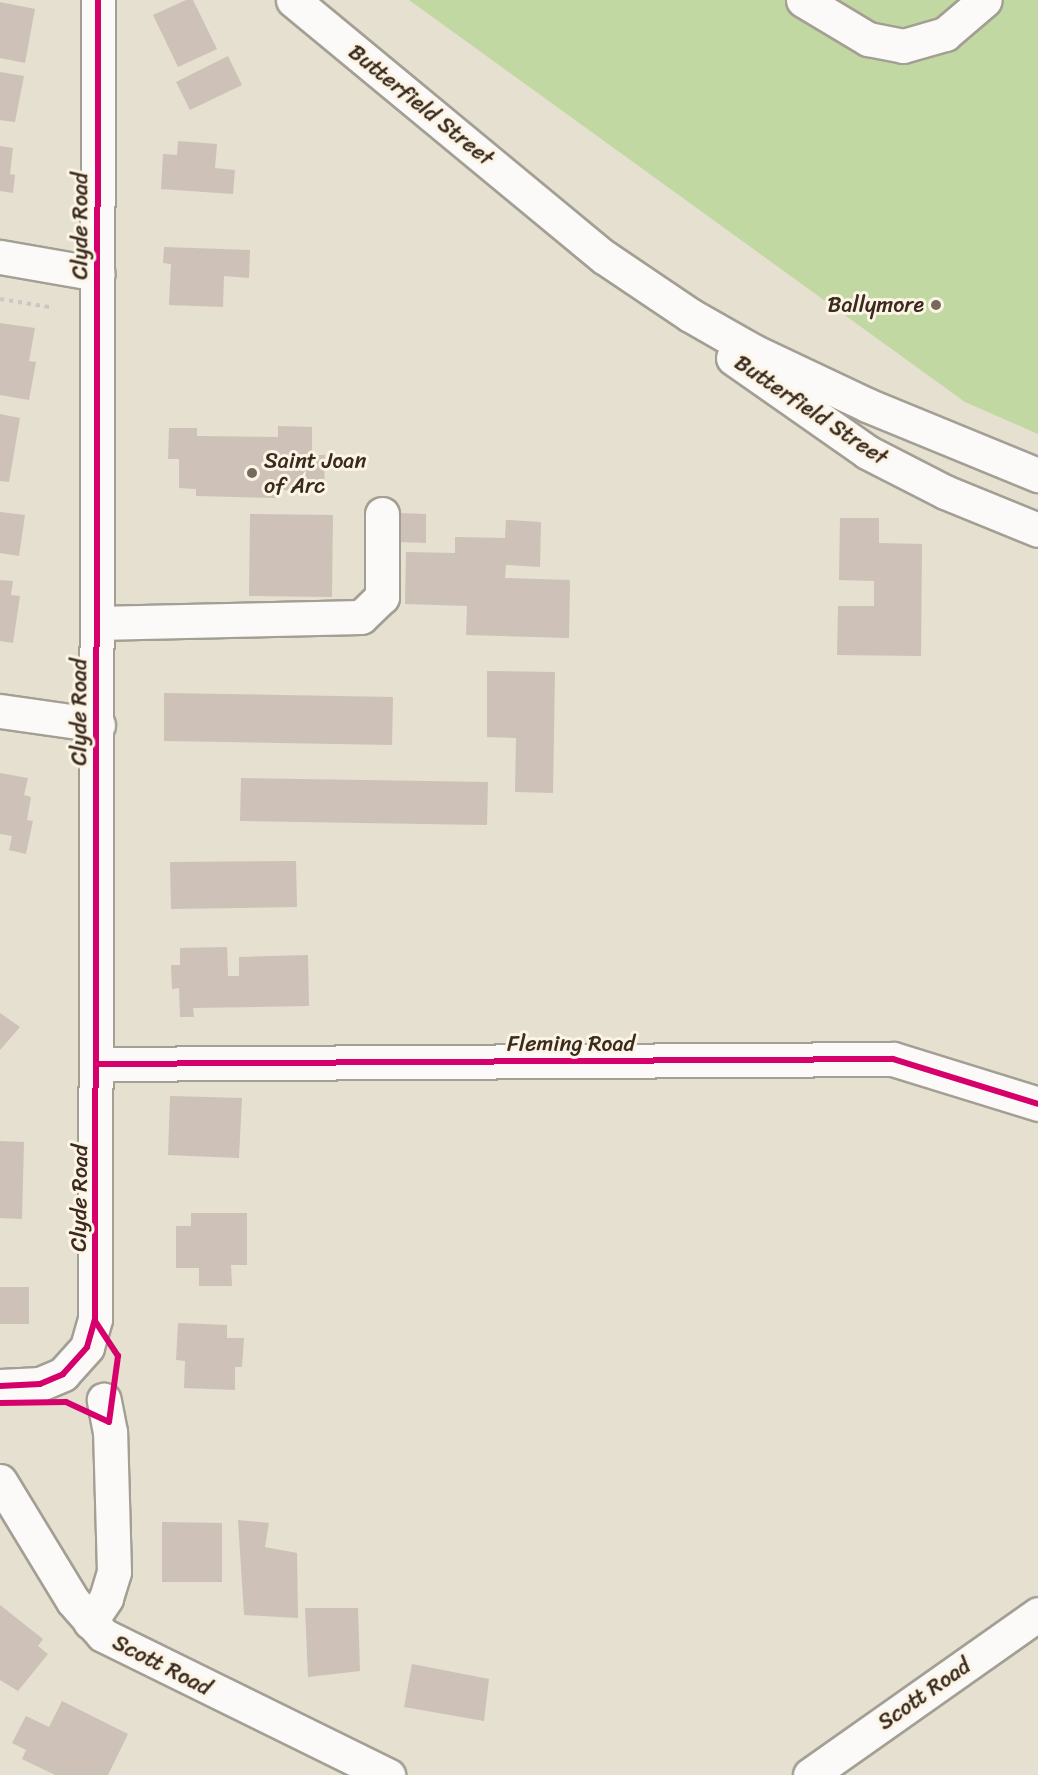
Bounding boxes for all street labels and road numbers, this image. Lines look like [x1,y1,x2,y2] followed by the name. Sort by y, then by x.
[343,39,499,171] street label: Butterfield Street
[67,172,93,280] street label: Clyde Road
[730,349,892,471] street label: Butterfield Street
[66,658,92,766] street label: Clyde Road
[507,1031,635,1057] street label: Fleming Road
[65,1144,93,1252] street label: Clyde Road
[108,1629,216,1701] street label: Scott Road
[873,1652,975,1736] street label: Scott Road

